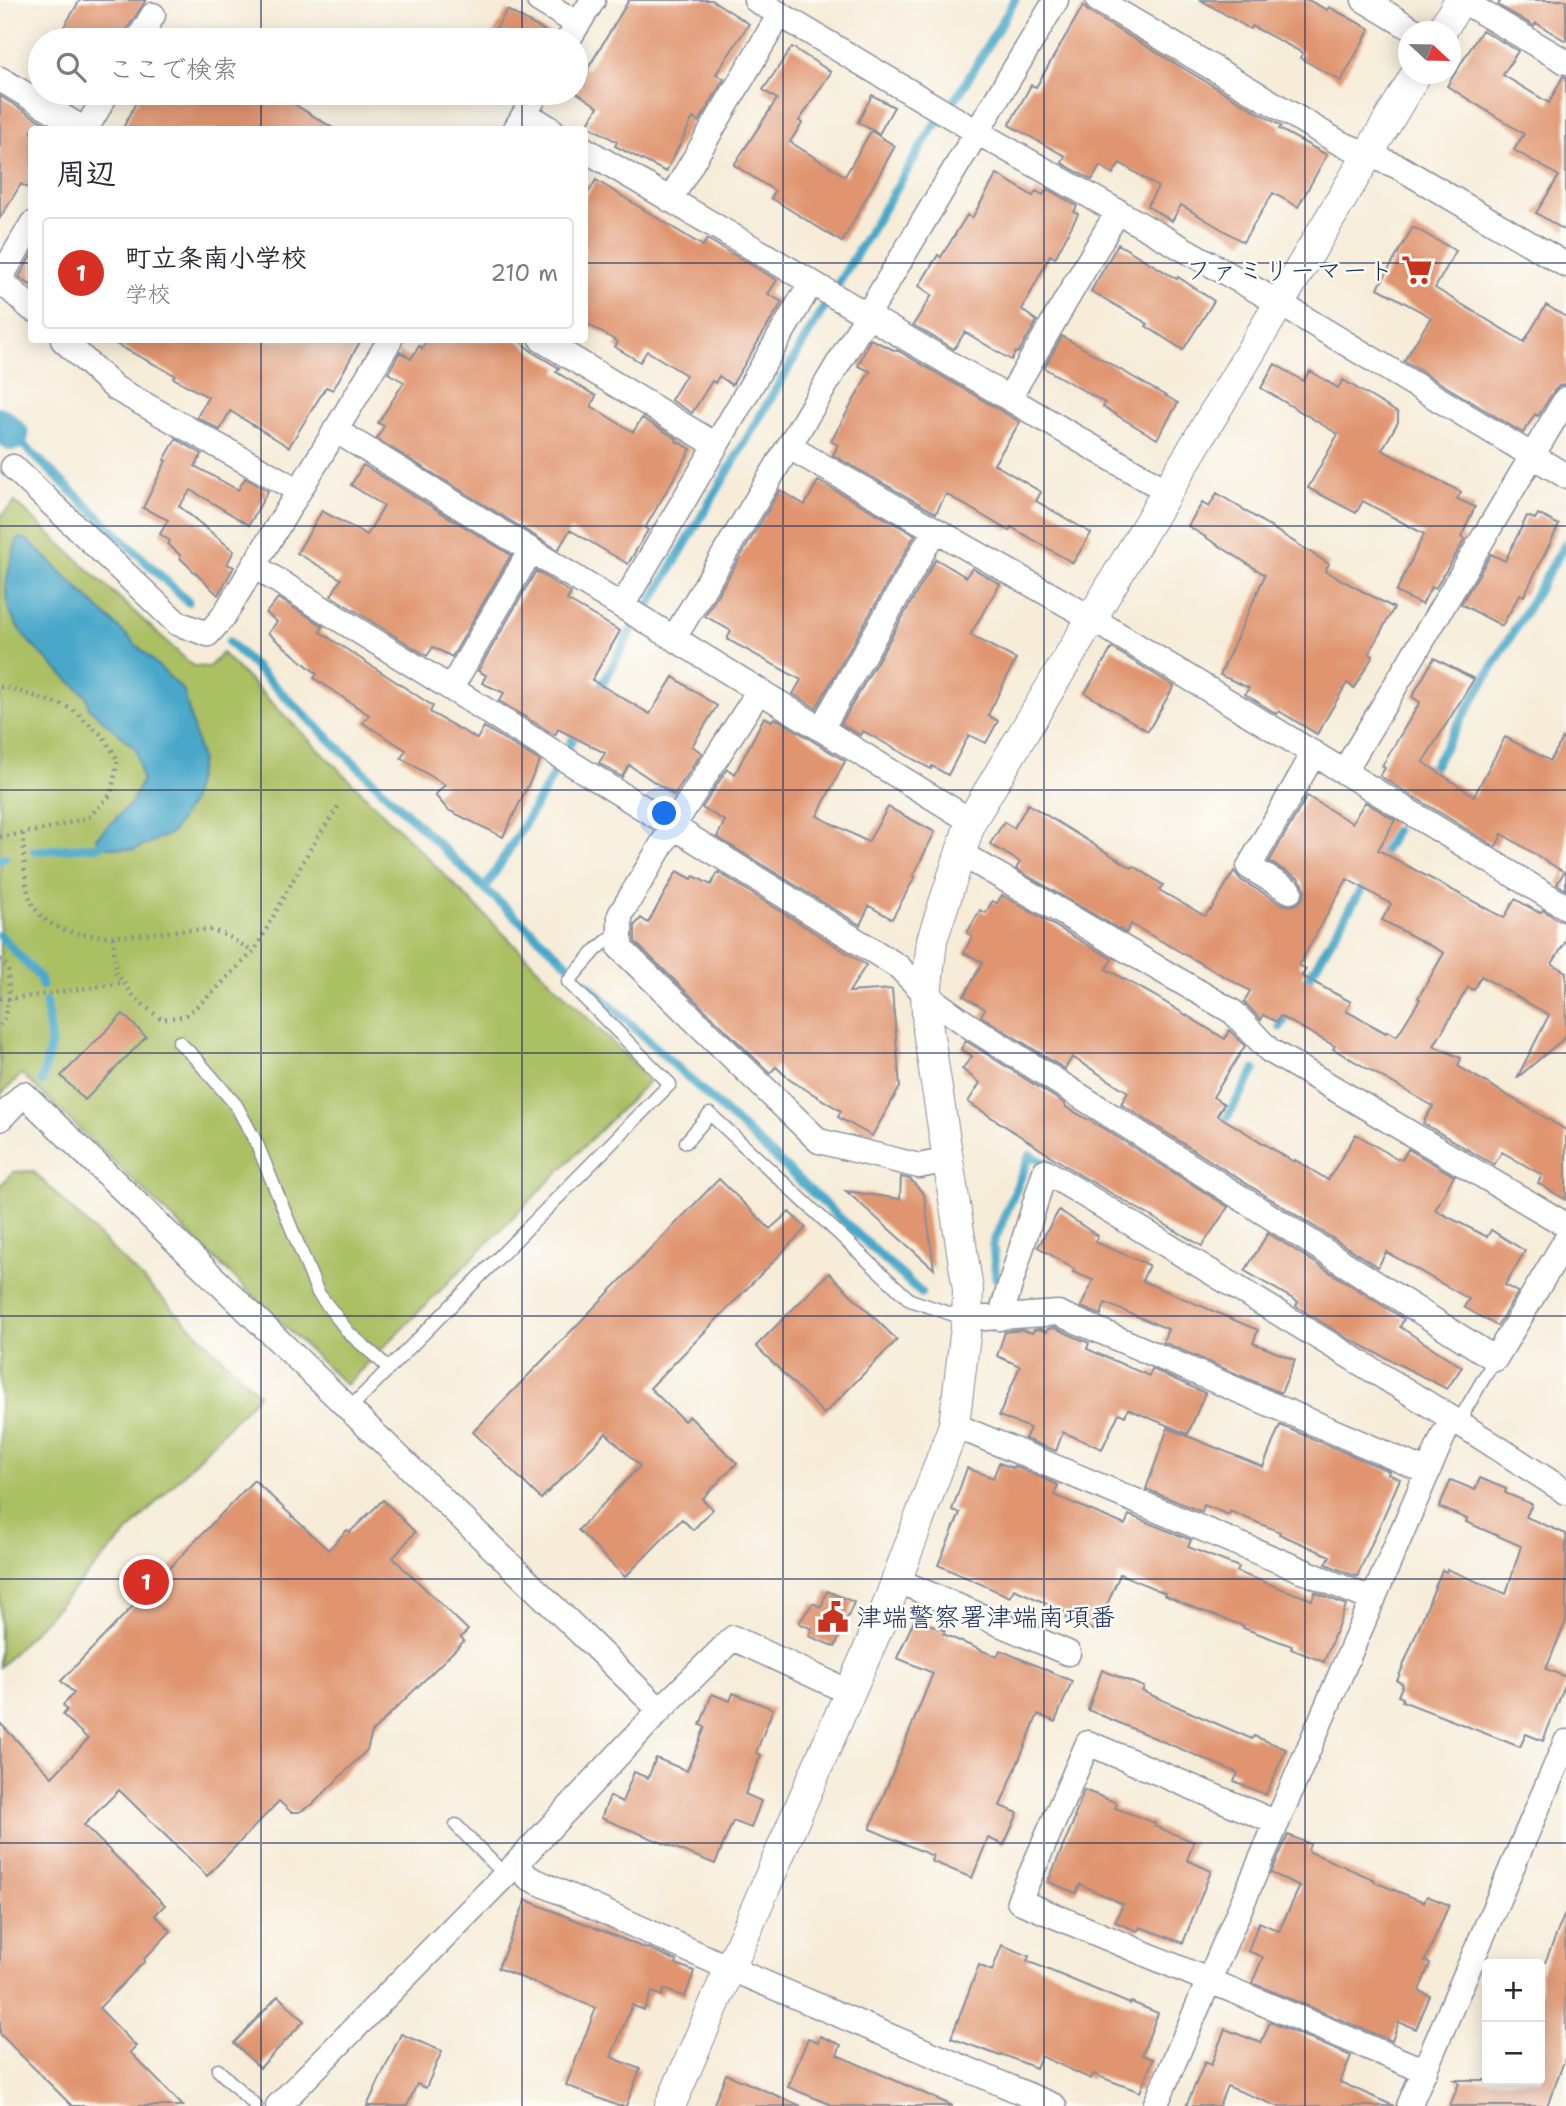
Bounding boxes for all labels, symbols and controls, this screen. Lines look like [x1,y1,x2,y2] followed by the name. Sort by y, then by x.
[1398,21,1461,84] north arrow
[28,28,588,105] search box
[52,48,90,86] icon: search
[108,51,238,86] text: ここで検索
[56,153,116,194] text: 周辺
[125,240,307,275] text: 町立条南小学校
[1185,252,1394,287] place label: ファミリーマート
[1400,253,1434,287] supermarket icon: ファミリーマート
[76,258,86,288] text: 1
[490,258,558,288] text: 210 m
[125,279,171,309] text: 学校
[647,796,681,830] your location
[123,1556,169,1608] pin: 1
[856,1599,1116,1634] place label: 津端警察署津端南項番
[816,1600,850,1634] public building icon: 津端警察署津端南項番
[1482,1959,1545,2085] map controls
[1482,1959,1545,2022] button: +
[1482,2022,1545,2085] button: −

